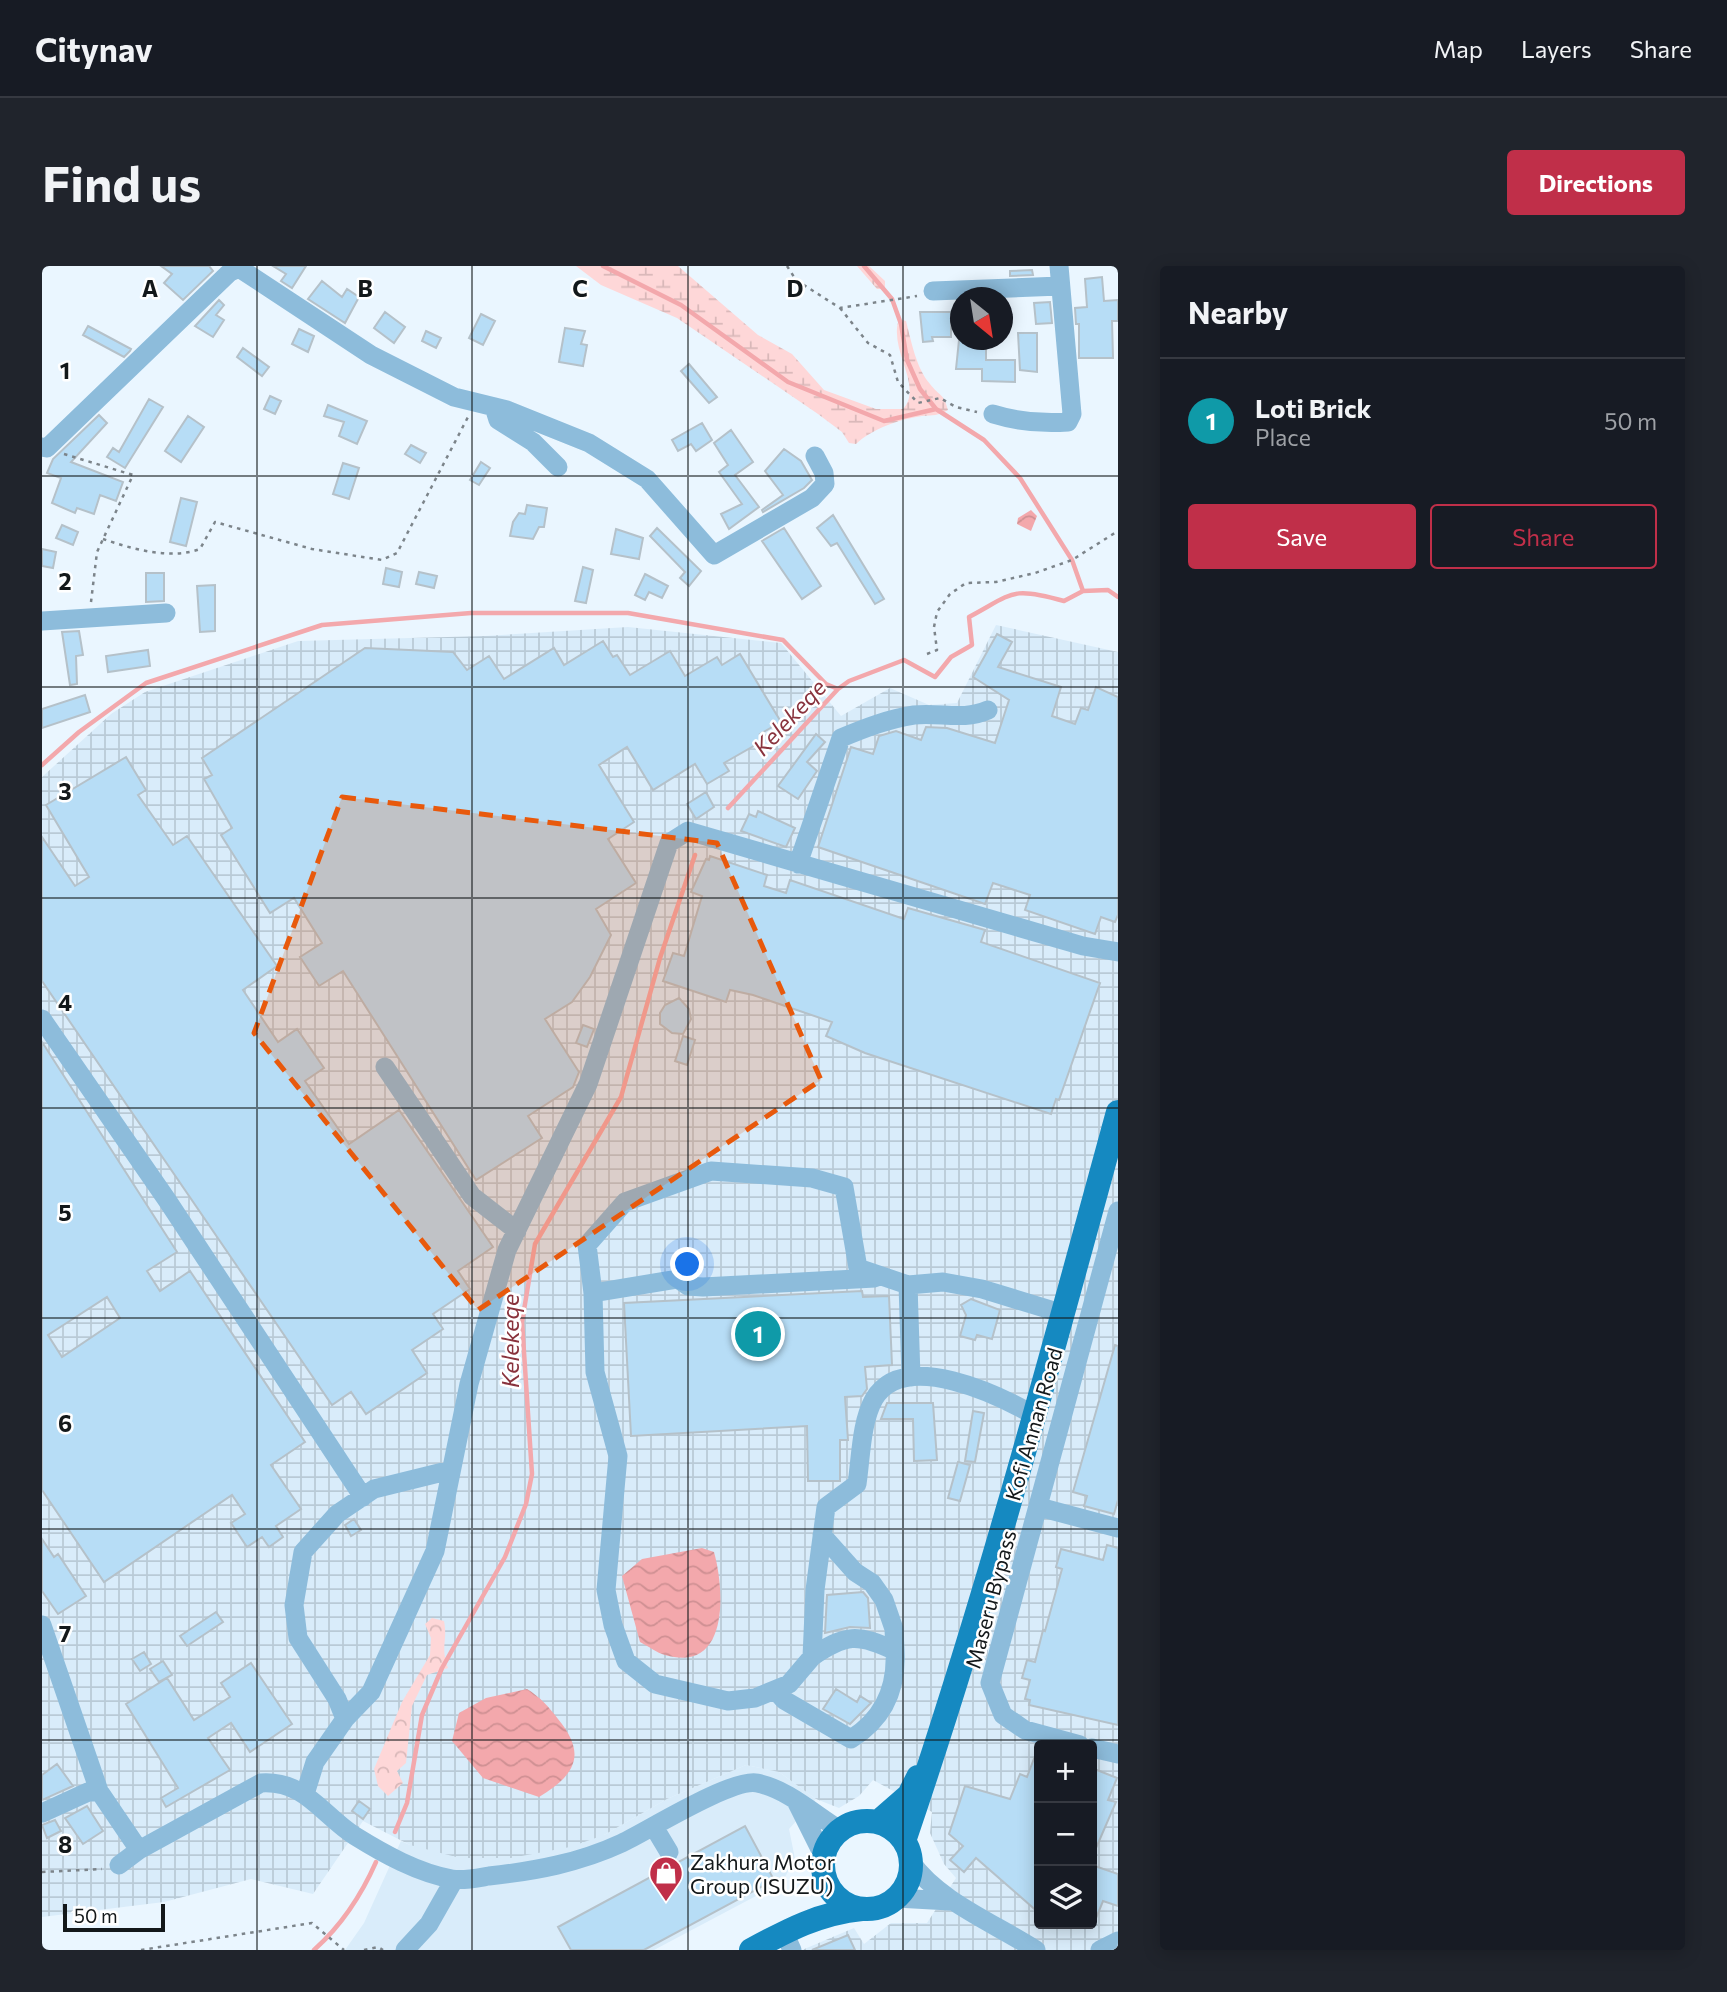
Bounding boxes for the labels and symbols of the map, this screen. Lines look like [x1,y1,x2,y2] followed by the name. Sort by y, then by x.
[142,274,159,302] text: A
[357,274,373,302] text: B
[572,274,588,302] text: C
[787,274,804,302] text: D
[950,287,1013,350] north arrow
[60,356,70,384] text: 1
[58,567,72,595] text: 2
[747,673,831,761] water label: Kelekeqe
[58,777,72,805] text: 3
[58,988,72,1016] text: 4
[58,1198,72,1226] text: 5
[670,1247,704,1281] your location
[496,1294,524,1388] water label: Kelekeqe
[735,1308,781,1360] pin: 1
[999,1345,1067,1503] street label: Kofi Annan Road
[58,1409,72,1437] text: 6
[959,1527,1021,1671] street label: Maseru Bypass
[59,1619,71,1647] text: 7
[58,1830,72,1858] text: 8
[690,1849,835,1898] place label: Zakhura Motor Group (ISUZU)
[647,1854,685,1903] shop icon: Zakhura Motor Group (ISUZU)
[63,1901,164,1933] scale bar

